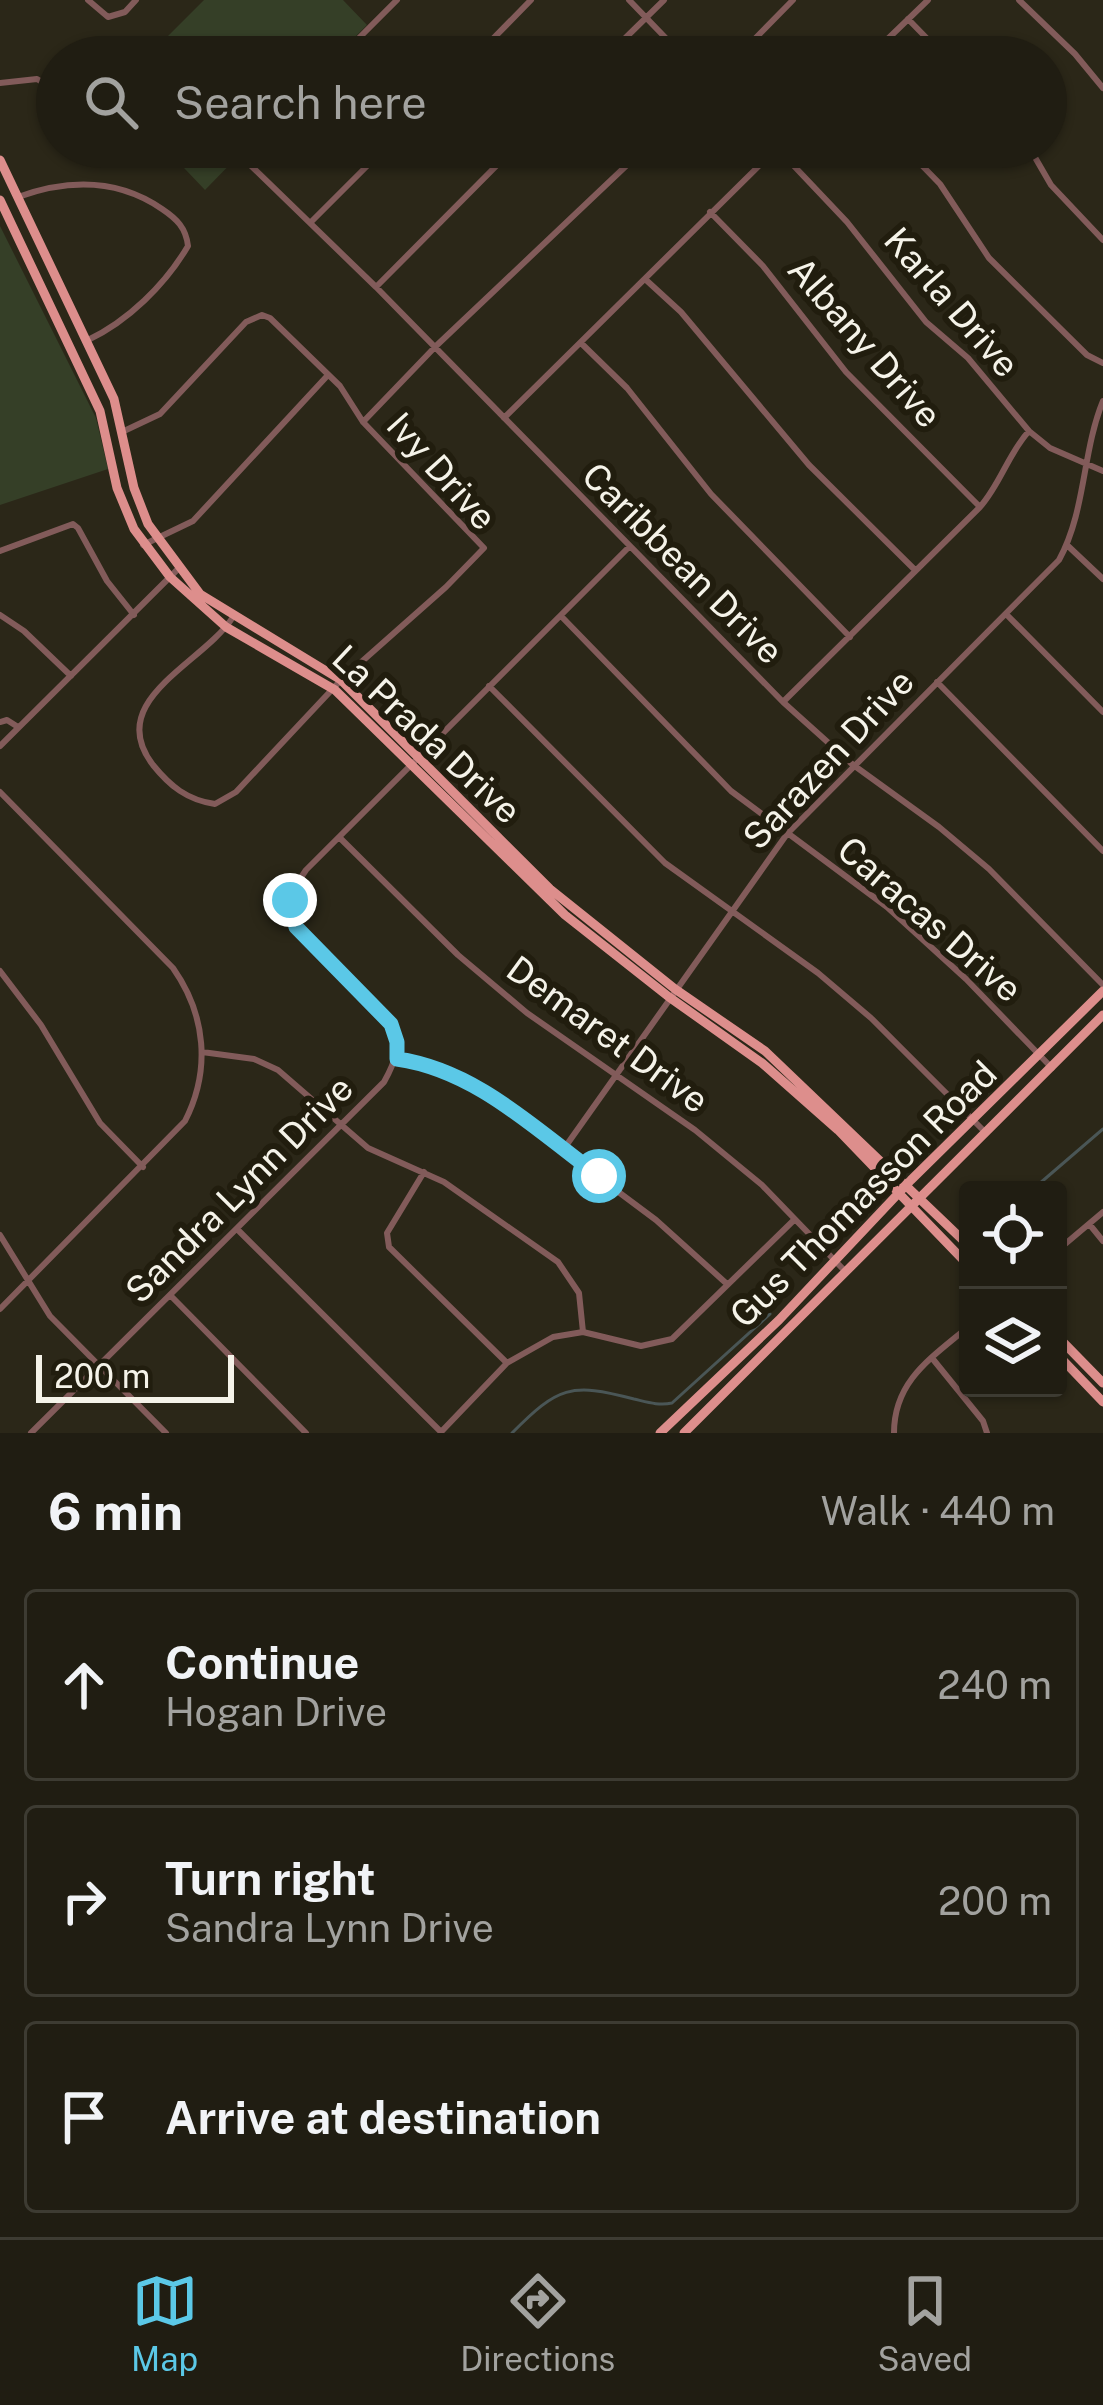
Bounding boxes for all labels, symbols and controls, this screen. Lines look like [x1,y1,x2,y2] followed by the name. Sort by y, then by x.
[36,36,1067,168] search box
[78,69,144,135] icon: search
[174,76,427,129] text: Search here
[876,219,1028,385] street label: Karla Drive
[780,248,950,436] street label: Albany Drive
[379,404,505,538] street label: Ivy Drive
[574,454,792,672] street label: Caribbean Drive
[324,636,530,832] street label: La Prada Drive
[734,660,922,858] street label: Sarazen Drive
[829,828,1031,1010] street label: Caracas Drive
[263,873,317,927] route end
[499,947,717,1121] street label: Demaret Drive
[721,1052,1005,1336] street label: Gus Thomasson Road
[117,1067,361,1311] street label: Sandra Lynn Drive
[572,1149,626,1203] route start
[959,1181,1067,1397] map controls
[959,1181,1067,1289] button: locate
[959,1289,1067,1397] button: layers
[36,1349,234,1402] scale bar
[54,1357,150,1395] text: 200 m
[48,1482,183,1541] text: 6 min
[821,1488,1055,1534] text: Walk · 440 m
[165,1636,359,1689] text: Continue
[51,1652,117,1718] icon: ahead
[937,1662,1052,1708] text: 240 m
[165,1689,387,1735] text: Hogan Drive
[165,1852,376,1905] text: Turn right
[51,1868,117,1934] icon: right
[938,1878,1052,1924] text: 200 m
[165,1905,494,1951] text: Sandra Lynn Drive
[51,2084,117,2150] icon: arrive
[165,2091,601,2144] text: Arrive at destination
[131,2268,198,2378] tab: Map
[460,2268,615,2378] tab: Directions
[878,2268,972,2378] tab: Saved

